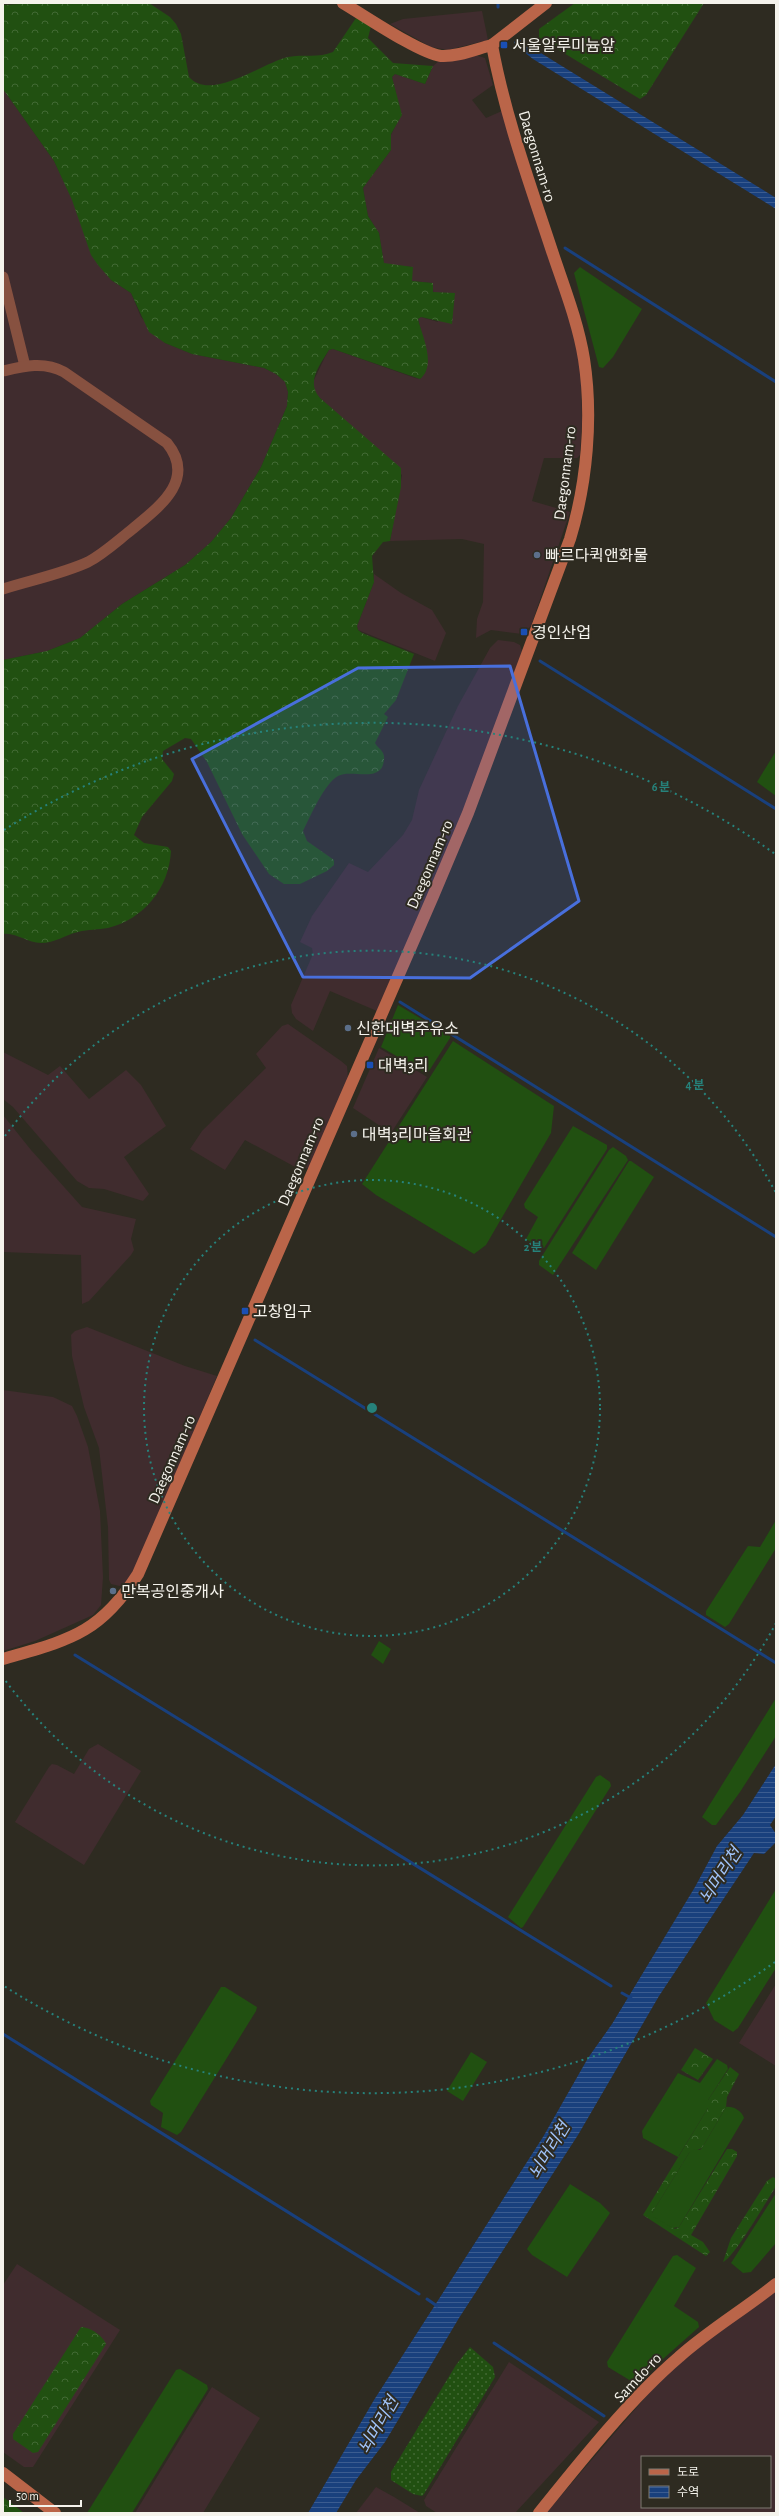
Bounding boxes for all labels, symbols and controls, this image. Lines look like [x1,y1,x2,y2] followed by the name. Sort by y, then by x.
[512,38,615,54] place label: 서울알루미늄앞
[499,40,509,50] marker: 서울알루미늄앞
[516,109,559,204] street label: Daegonnam-ro
[551,425,579,521] street label: Daegonnam-ro
[545,548,648,564] place label: 빠르다퀵앤화물
[532,550,542,560] marker: 빠르다퀵앤화물
[532,625,591,641] place label: 경인산업
[519,627,529,637] marker: 경인산업
[652,781,670,793] text: 6 분
[404,818,456,911] street label: Daegonnam-ro
[356,1021,459,1037] place label: 신한대벽주유소
[343,1023,353,1033] marker: 신한대벽주유소
[378,1058,429,1074] place label: 대벽3리
[365,1060,375,1070] marker: 대벽3리
[686,1079,704,1091] text: 4 분
[275,1115,327,1208] street label: Daegonnam-ro
[362,1127,472,1143] place label: 대벽3리마을회관
[349,1129,359,1139] marker: 대벽3리마을회관
[524,1241,542,1253] text: 2 분
[253,1304,312,1320] place label: 고창입구
[240,1306,250,1316] marker: 고창입구
[365,1401,379,1415] centre of rings
[145,1413,199,1506] street label: Daegonnam-ro
[121,1584,224,1600] place label: 만복공인중개사
[108,1586,118,1596] marker: 만복공인중개사
[695,1842,746,1906] water label: 뇌머리천
[525,2117,574,2181] water label: 뇌머리천
[611,2350,665,2406] street label: Samdo-ro
[355,2391,403,2457] water label: 뇌머리천
[641,2456,771,2508] legend
[677,2466,699,2478] text: 도로
[10,2482,81,2508] scale bar
[677,2486,699,2498] text: 수역
[16,2490,39,2502] text: 50 m

